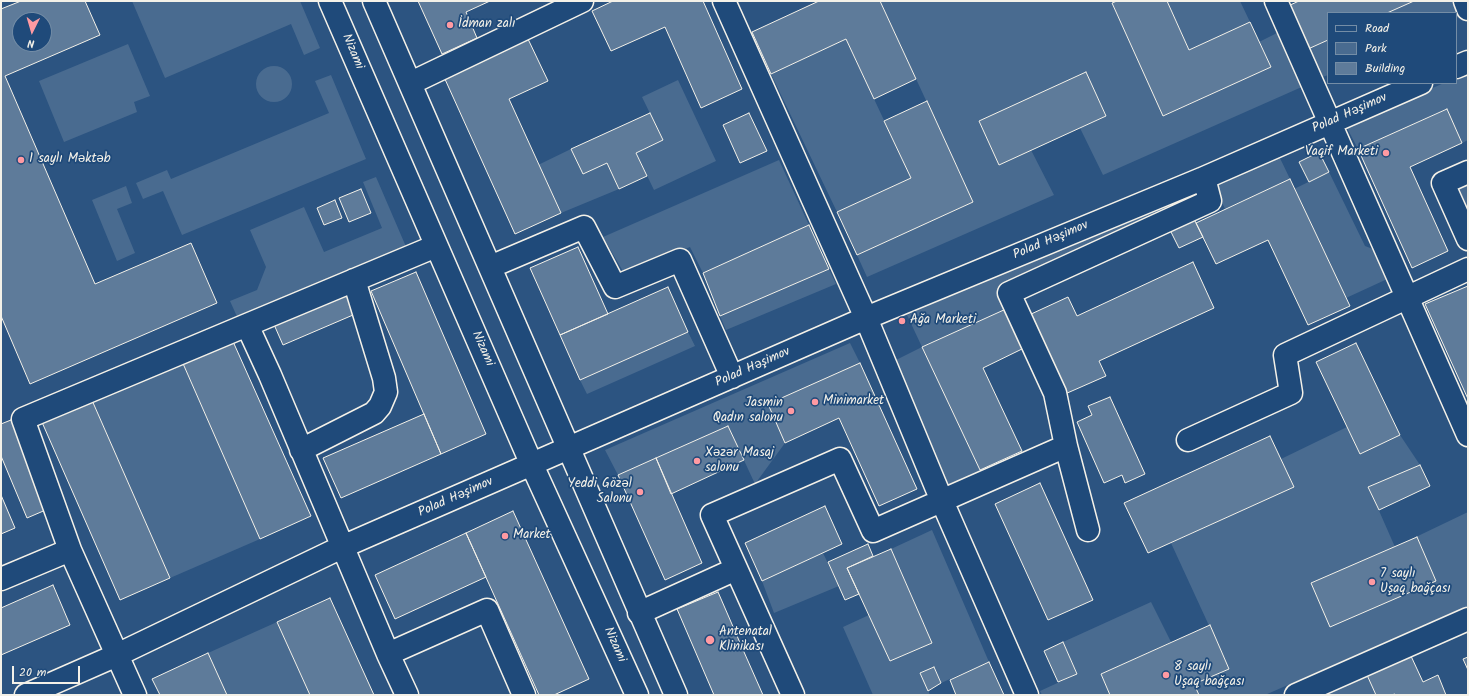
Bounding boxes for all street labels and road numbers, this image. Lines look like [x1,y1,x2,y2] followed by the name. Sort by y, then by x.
[338,32,366,72] street label: Nizami
[1310,91,1390,137] street label: Polad Həşimov
[1011,218,1091,264] street label: Polad Həşimov
[467,329,497,369] street label: Nizami
[713,345,793,391] street label: Polad Həşimov
[416,475,496,521] street label: Polad Həşimov
[599,625,629,665] street label: Nizami

